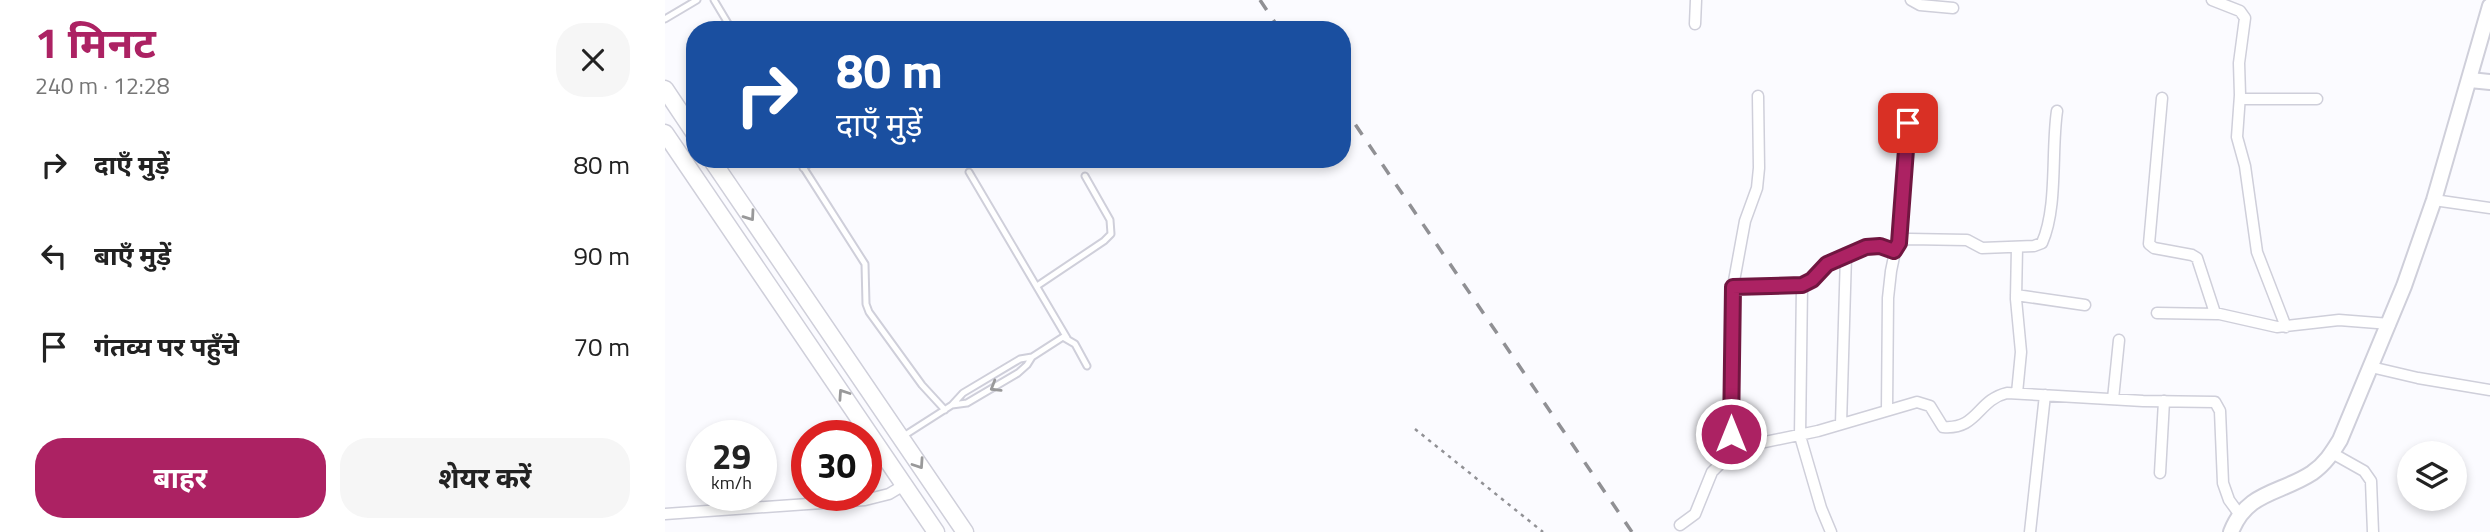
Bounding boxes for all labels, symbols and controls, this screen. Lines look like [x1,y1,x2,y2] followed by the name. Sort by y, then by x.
[35,10,156,74] text: 1 मिनट
[556,23,630,97] button: close
[836,32,943,107] text: 80 m
[721,49,812,140] icon: right
[35,68,170,103] text: 240 m · 12:28
[1878,93,1938,153] pin
[836,100,922,148] text: दाएँ मुड़ें
[1889,104,1927,142] icon: arrive
[94,145,170,184] text: दाएँ मुड़ें
[573,145,630,184] text: 80 m
[35,146,73,184] icon: right
[742,208,754,221] one-way arrow
[94,236,171,275] text: बाएँ मुड़ें
[573,236,630,275] text: 90 m
[35,237,73,275] icon: left
[94,327,239,366] text: गंतव्य पर पहुँचे
[573,327,630,366] text: 70 m
[35,328,73,366] icon: arrive
[990,378,1003,391] one-way arrow
[838,389,851,402] one-way arrow
[1694,397,1768,471] position arrow
[791,420,882,511] speed limit sign: 30
[712,429,751,483] text: 29
[35,438,326,518] button: बाहर
[340,438,630,518] button: शेयर करें
[2397,441,2467,511] map controls
[2397,441,2467,511] button: layers
[911,456,923,469] one-way arrow
[711,469,752,496] text: km/h

